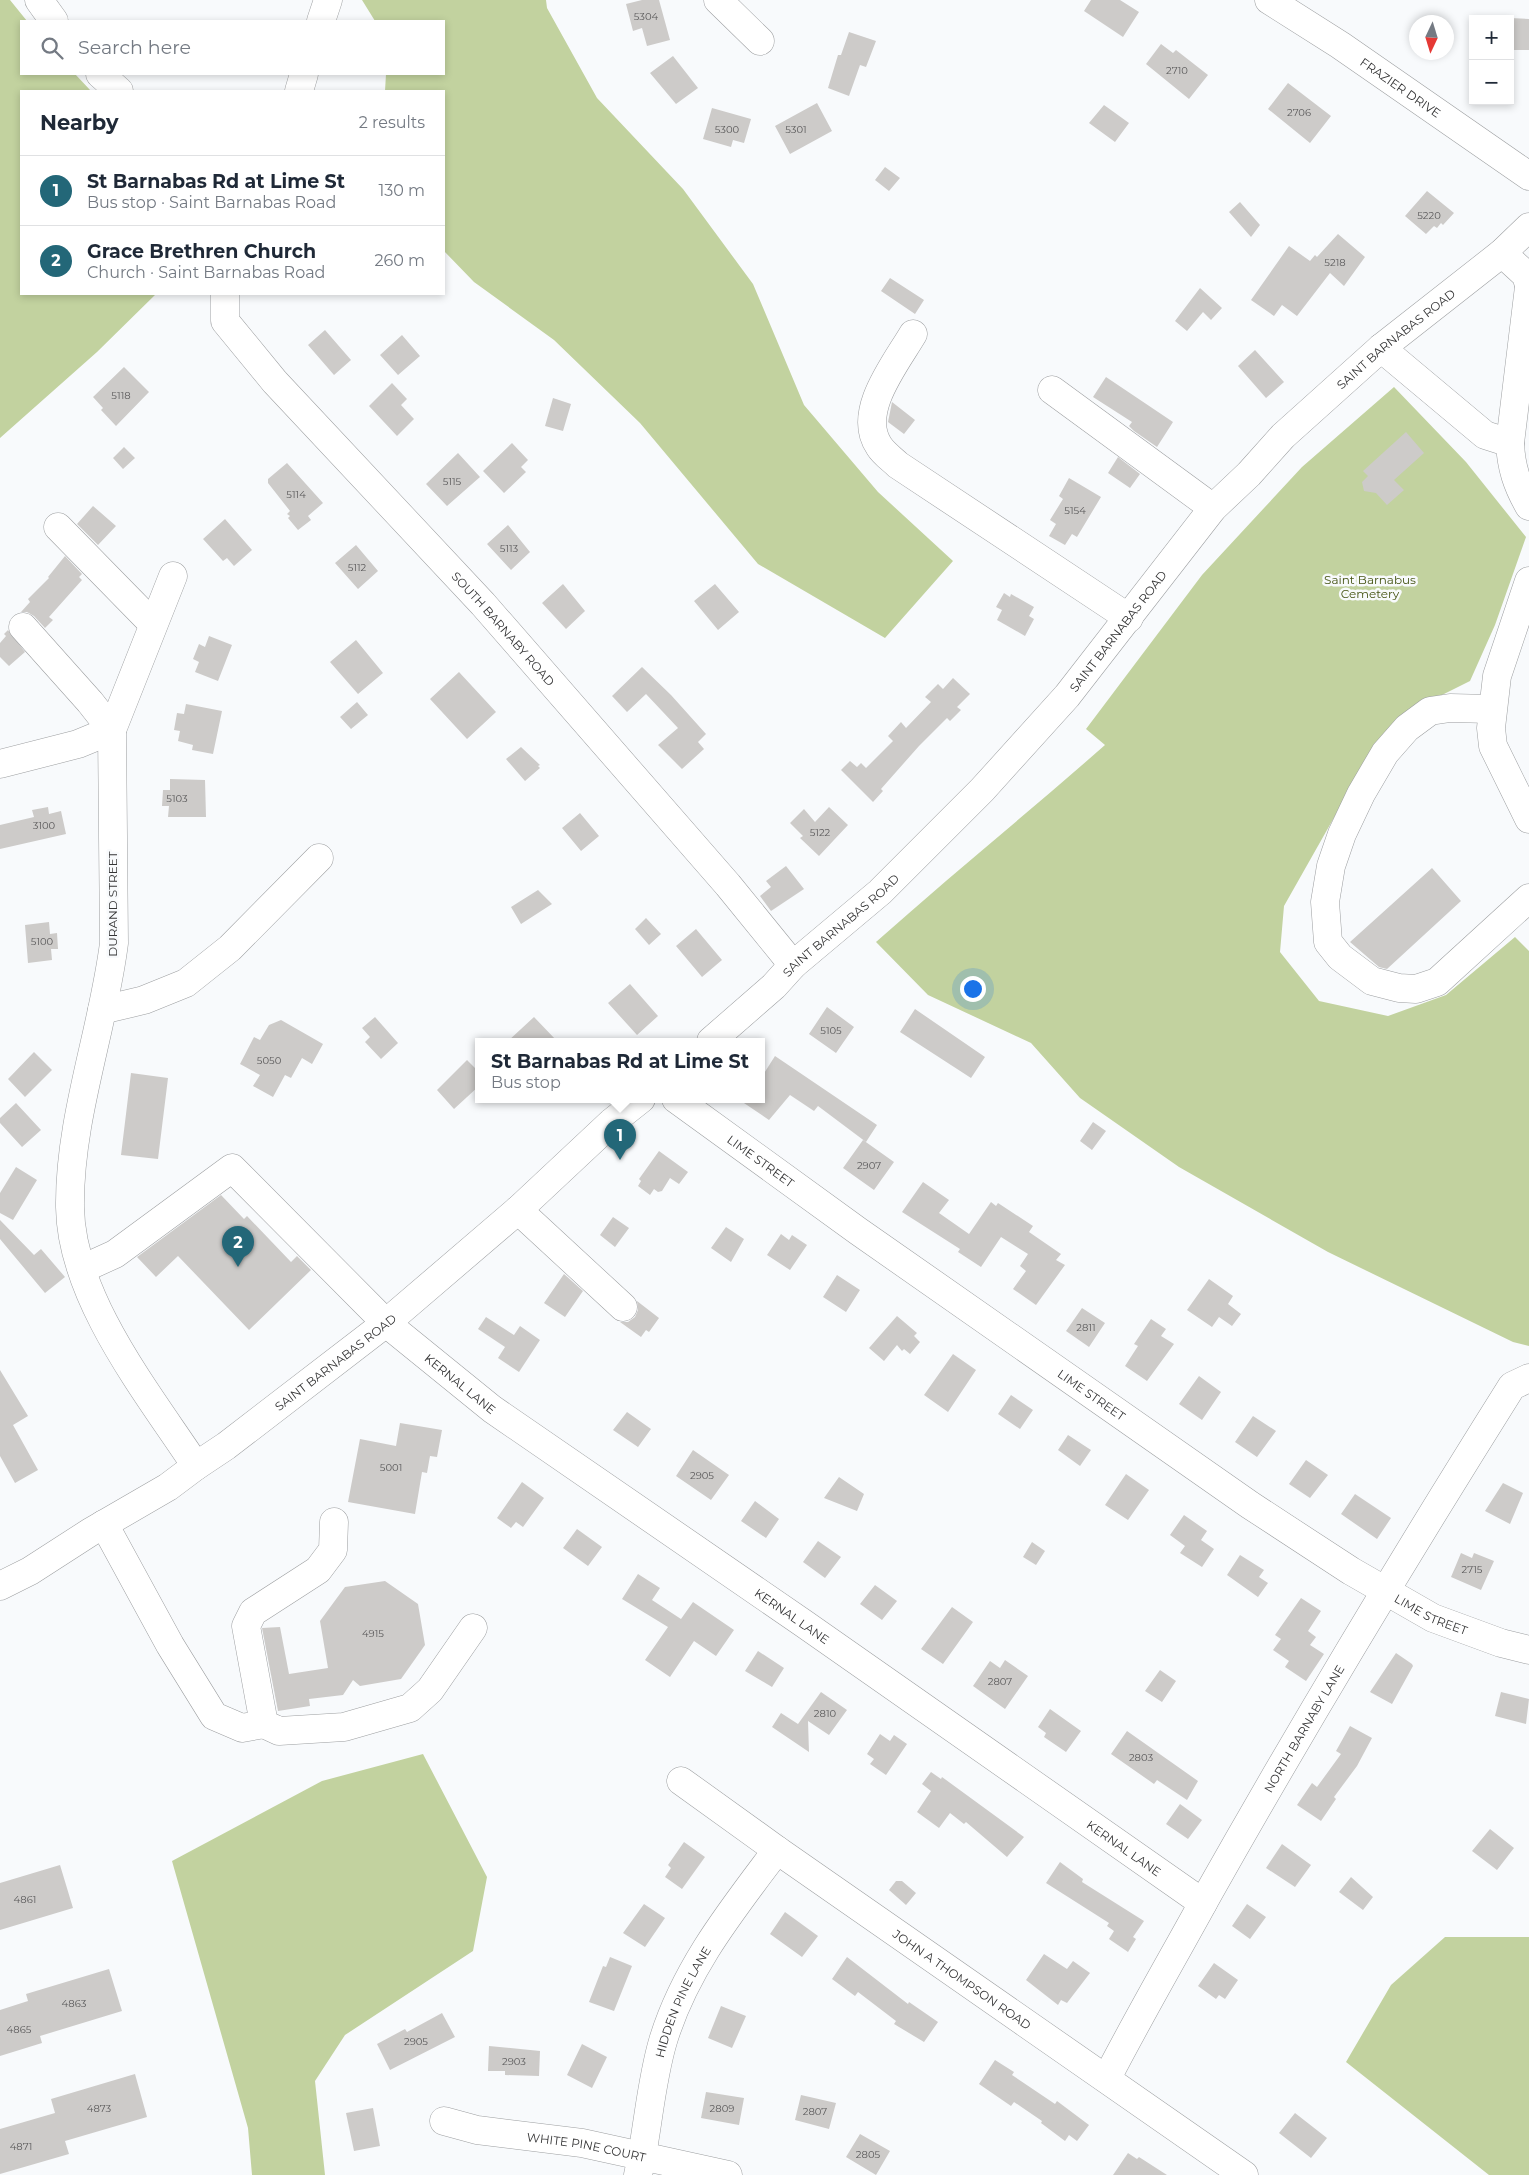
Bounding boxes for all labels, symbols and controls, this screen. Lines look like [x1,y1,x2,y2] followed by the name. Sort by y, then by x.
[634,10,659,23] house number: 5304
[1409,15,1454,60] north arrow
[1469,15,1514,105] map controls
[1469,15,1514,60] button: +
[20,20,445,75] search box
[38,34,66,62] icon: search
[78,36,191,59] text: Search here
[1358,54,1444,120] street label: FRAZIER DRIVE
[1469,60,1514,105] button: −
[1166,64,1188,77] house number: 2710
[1287,106,1311,119] house number: 2706
[40,110,119,135] text: Nearby
[359,113,425,132] text: 2 results
[715,123,740,136] house number: 5300
[785,123,807,136] house number: 5301
[87,170,345,193] text: St Barnabas Rd at Lime St
[53,181,59,200] text: 1
[378,181,425,200] text: 130 m
[87,193,336,212] text: Bus stop · Saint Barnabas Road
[1417,209,1441,222] house number: 5220
[87,240,316,263] text: Grace Brethren Church
[51,251,61,270] text: 2
[374,251,425,270] text: 260 m
[1324,256,1346,269] house number: 5218
[87,263,325,282] text: Church · Saint Barnabas Road
[1333,285,1458,392] street label: SAINT BARNABAS ROAD
[111,389,131,402] house number: 5118
[443,475,462,488] house number: 5115
[286,488,306,501] house number: 5114
[1064,504,1086,517] house number: 5154
[500,542,519,555] house number: 5113
[348,561,367,574] house number: 5112
[1066,567,1169,694] street label: SAINT BARNABAS ROAD
[449,568,558,689] street label: SOUTH BARNABY ROAD
[1324,572,1416,601] park label: Saint Barnabus Cemetery
[166,792,188,805] house number: 5103
[33,819,56,832] house number: 3100
[810,826,831,839] house number: 5122
[105,851,120,957] street label: DURAND STREET
[779,870,902,979] street label: SAINT BARNABAS ROAD
[31,935,54,948] house number: 5100
[960,976,986,1002] your location
[820,1024,842,1037] house number: 5105
[475,1038,765,1103] popup
[491,1050,749,1073] text: St Barnabas Rd at Lime St
[257,1054,282,1067] house number: 5050
[491,1073,561,1092] text: Bus stop
[604,1119,636,1160] pin: 1
[725,1131,798,1190] street label: LIME STREET
[857,1159,881,1172] house number: 2907
[222,1226,254,1267] pin: 2
[271,1310,399,1413] street label: SAINT BARNABAS ROAD
[1076,1321,1096,1334] house number: 2811
[422,1350,499,1417] street label: KERNAL LANE
[1055,1366,1129,1423] street label: LIME STREET
[380,1461,402,1474] house number: 5001
[690,1469,714,1482] house number: 2905
[1462,1563,1483,1576] house number: 2715
[752,1585,832,1647] street label: KERNAL LANE
[1392,1590,1470,1638] street label: LIME STREET
[362,1627,384,1640] house number: 4915
[1260,1662,1347,1795] street label: NORTH BARNABY LANE
[988,1675,1012,1688] house number: 2807
[814,1707,837,1720] house number: 2810
[1129,1751,1153,1764] house number: 2803
[1084,1817,1164,1879] street label: KERNAL LANE
[14,1893,36,1906] house number: 4861
[890,1925,1034,2032] street label: JOHN A THOMPSON ROAD
[651,1943,714,2059] street label: HIDDEN PINE LANE
[62,1997,87,2010] house number: 4863
[7,2023,32,2036] house number: 4865
[404,2035,428,2048] house number: 2905
[502,2055,526,2068] house number: 2903
[87,2102,112,2115] house number: 4873
[710,2102,734,2115] house number: 2809
[803,2105,827,2118] house number: 2807
[526,2129,648,2164] street label: WHITE PINE COURT
[10,2140,32,2153] house number: 4871
[856,2148,881,2161] house number: 2805

